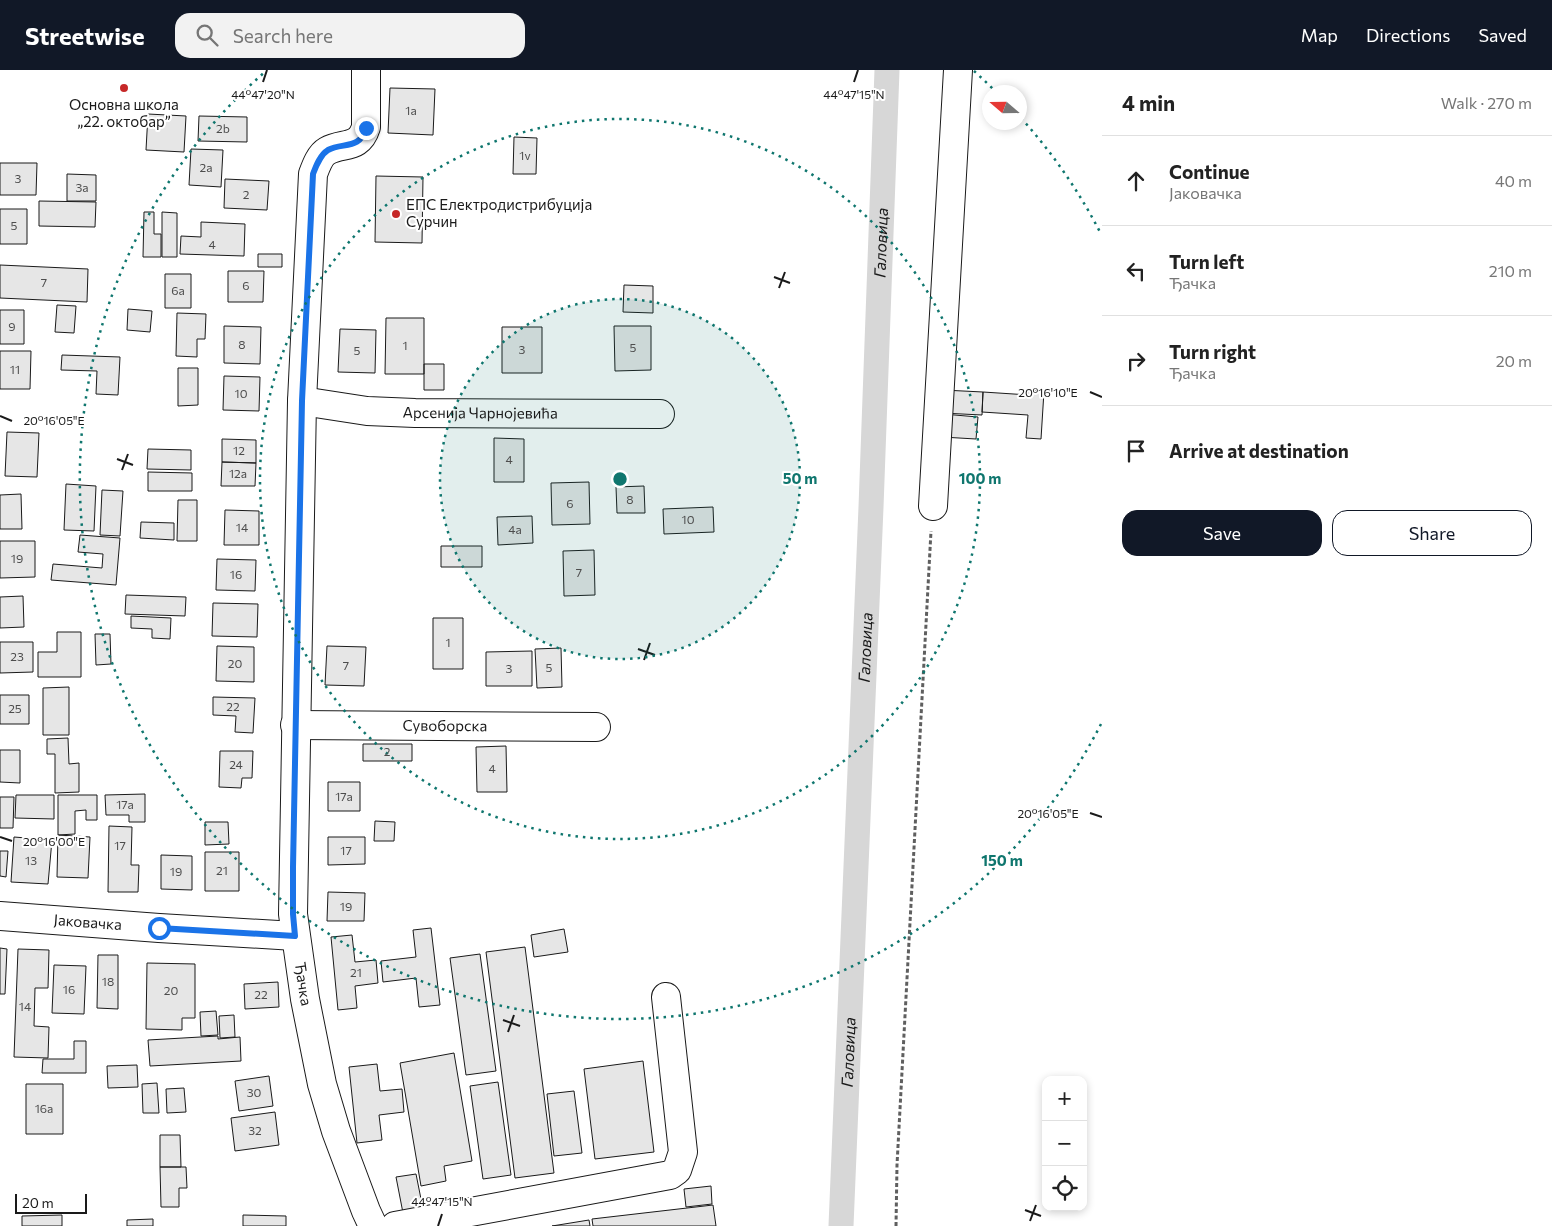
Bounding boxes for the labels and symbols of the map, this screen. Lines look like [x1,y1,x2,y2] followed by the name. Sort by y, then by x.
[118,82,130,94] marker: Основна школа „22. октобар”
[982,85,1027,130] north arrow
[231,87,295,101] text: 44°47'20"N
[823,87,885,101] text: 44°47'15"N
[69,95,179,130] place label: Основна школа „22. октобар”
[405,103,417,117] house number: 1a
[355,117,378,140] route end
[216,121,230,135] house number: 2b
[519,148,531,162] house number: 1v
[200,160,212,174] house number: 2a
[15,171,22,185] house number: 3
[75,180,89,194] house number: 3a
[243,187,250,201] house number: 2
[406,195,592,230] place label: ЕПС Електродистрибуција Сурчин
[869,207,891,278] water label: Галовица
[390,208,402,220] marker: ЕПС Електродистрибуција Сурчин
[11,218,18,232] house number: 5
[208,237,216,251] house number: 4
[41,275,47,289] house number: 7
[242,278,250,292] house number: 6
[171,283,185,297] house number: 6a
[8,319,16,333] house number: 9
[238,337,246,351] house number: 8
[402,338,408,352] house number: 1
[630,340,637,354] house number: 5
[519,342,526,356] house number: 3
[354,343,361,357] house number: 5
[10,362,20,376] house number: 11
[1018,385,1078,399] text: 20°16'10"E
[235,386,248,400] house number: 10
[402,402,558,422] street label: Арсенија Чарнојевића
[23,413,85,427] text: 20°16'05"E
[233,443,245,457] house number: 12
[505,452,513,466] house number: 4
[229,466,247,480] house number: 12a
[783,469,817,487] text: 50 m
[959,469,1001,487] text: 100 m
[611,470,629,488] centre of rings
[626,492,634,506] house number: 8
[566,496,574,510] house number: 6
[682,512,695,526] house number: 10
[236,520,248,534] house number: 14
[508,522,522,536] house number: 4a
[11,551,23,565] house number: 19
[576,565,582,579] house number: 7
[230,567,242,581] house number: 16
[854,612,876,683] water label: Галовица
[445,635,451,649] house number: 1
[10,649,24,663] house number: 23
[228,656,242,670] house number: 20
[343,658,349,672] house number: 7
[546,660,553,674] house number: 5
[506,661,513,675] house number: 3
[226,699,240,713] house number: 22
[8,701,22,715] house number: 25
[403,716,487,734] street label: Сувоборска
[384,744,391,758] house number: 2
[229,757,243,771] house number: 24
[488,761,496,775] house number: 4
[335,789,353,803] house number: 17a
[116,797,134,811] house number: 17a
[1017,806,1079,820] text: 20°16'05"E
[23,834,85,848] text: 20°16'00"E
[114,838,126,852] house number: 17
[340,843,352,857] house number: 17
[981,851,1023,869] text: 150 m
[25,853,37,867] house number: 13
[216,863,228,877] house number: 21
[170,864,182,878] house number: 19
[340,899,352,913] house number: 19
[53,910,123,933] street label: Јаковачка
[148,917,171,940] route start
[292,961,316,1007] street label: Ђачка
[350,965,362,979] house number: 21
[102,974,114,988] house number: 18
[63,982,75,996] house number: 16
[164,983,178,997] house number: 20
[254,987,268,1001] house number: 22
[19,999,31,1013] house number: 14
[837,1017,859,1088] water label: Галовица
[247,1085,262,1099] house number: 30
[35,1101,53,1115] house number: 16a
[248,1123,262,1137] house number: 32
[15,1191,88,1214] scale bar
[411,1194,473,1208] text: 44°47'15"N

